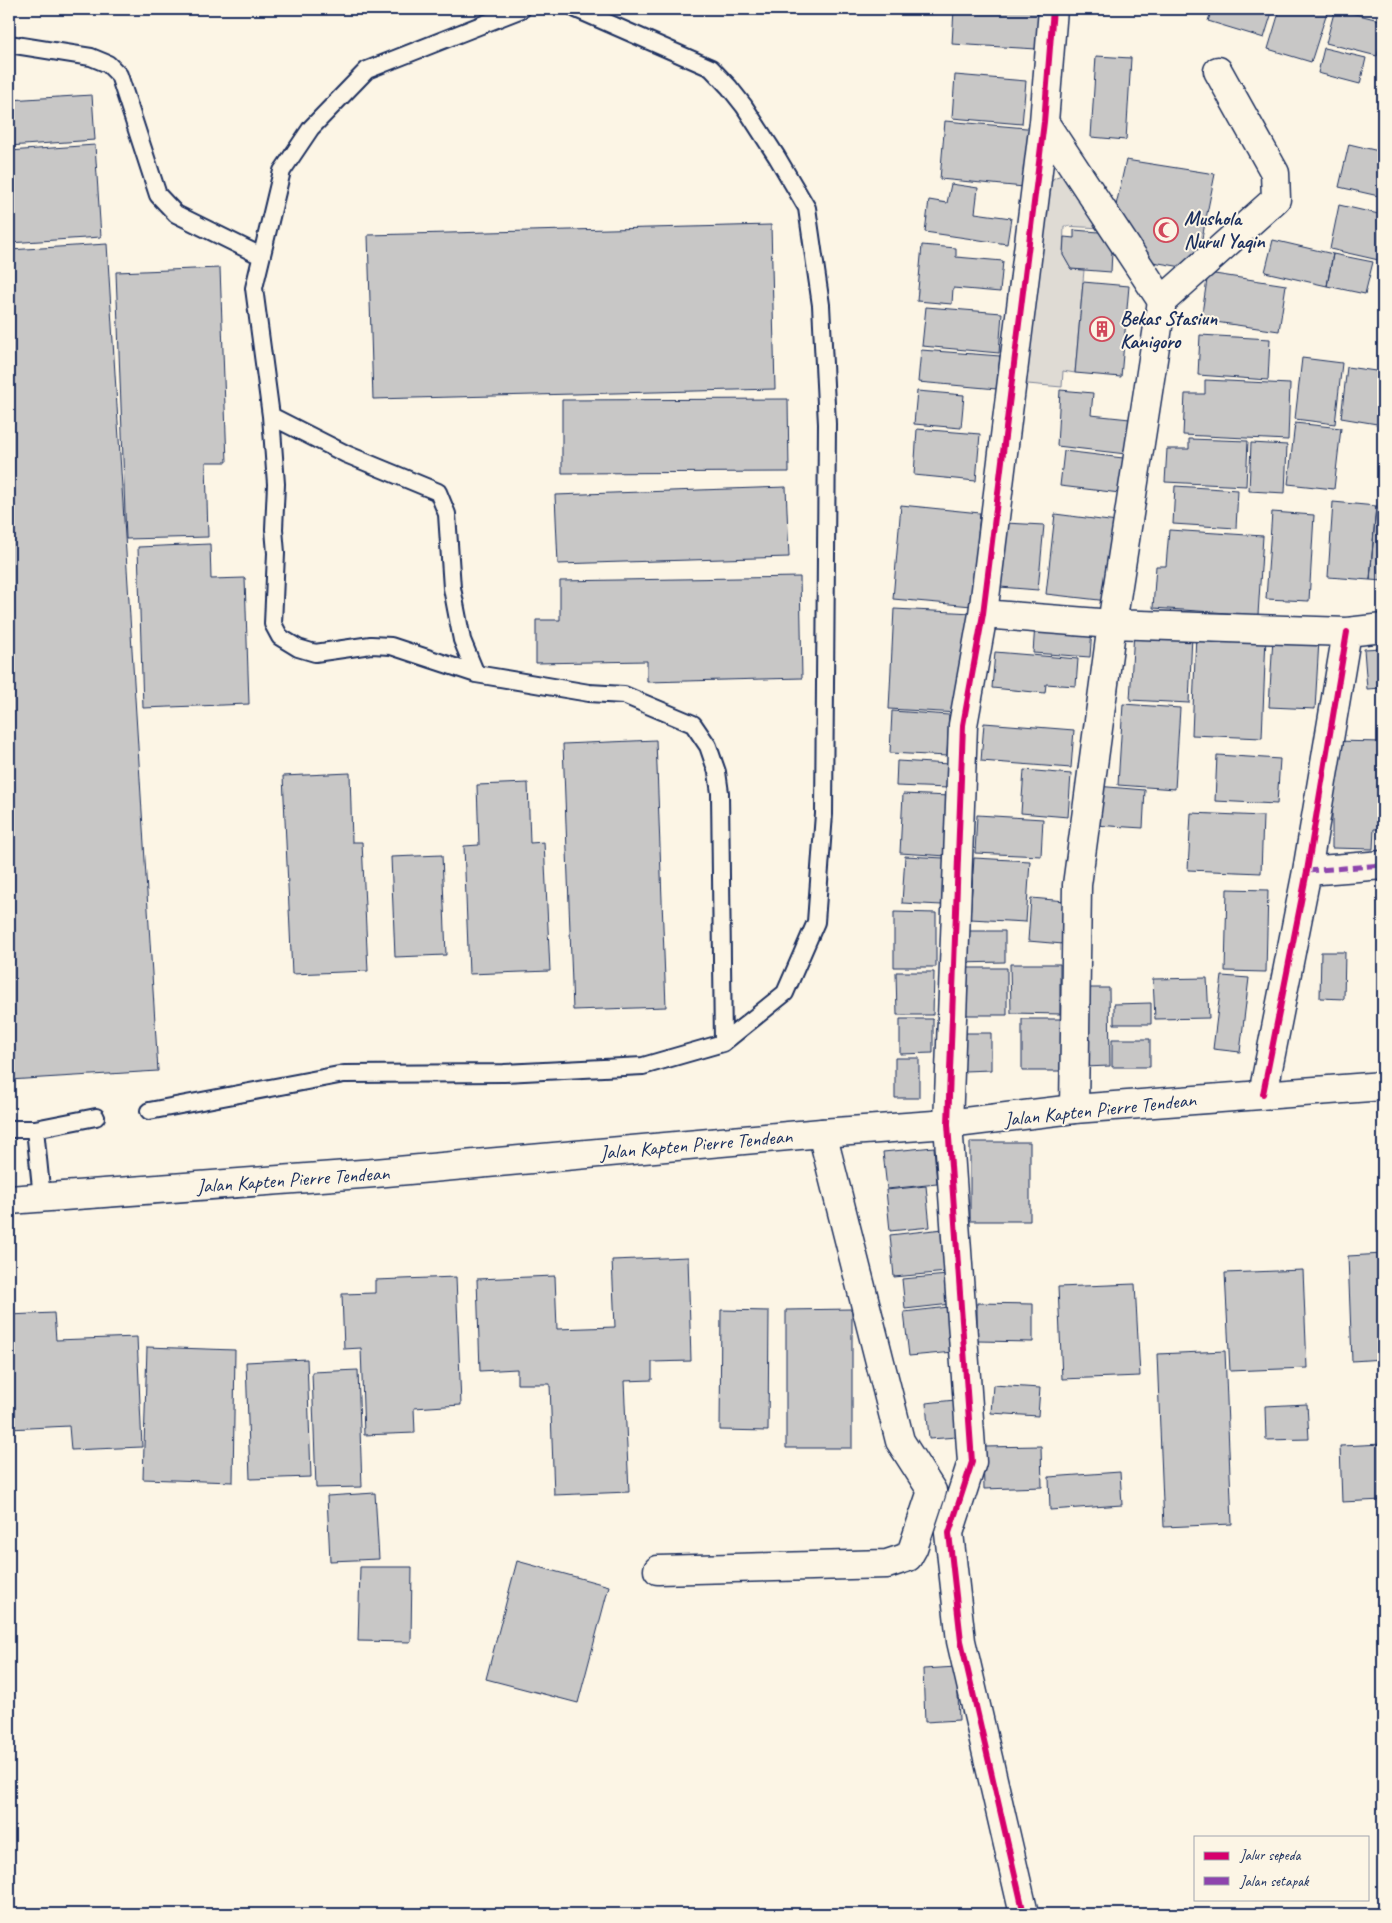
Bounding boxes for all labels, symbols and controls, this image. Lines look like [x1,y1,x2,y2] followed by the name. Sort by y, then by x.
[1184,206,1266,254] place label: Mushola Nurul Yaqin
[1153,217,1179,243] mosque icon: Mushola Nurul Yaqin
[1120,306,1218,354] place label: Bekas Stasiun Kanigoro
[1089,316,1115,342] building icon: Bekas Stasiun Kanigoro
[1002,1087,1198,1132] street label: Jalan Kapten Pierre Tendean
[598,1124,794,1165] street label: Jalan Kapten Pierre Tendean
[195,1160,391,1199] street label: Jalan Kapten Pierre Tendean
[1194,1836,1370,1900] legend
[1239,1846,1302,1865] text: Jalur sepeda
[1239,1872,1310,1891] text: Jalan setapak

